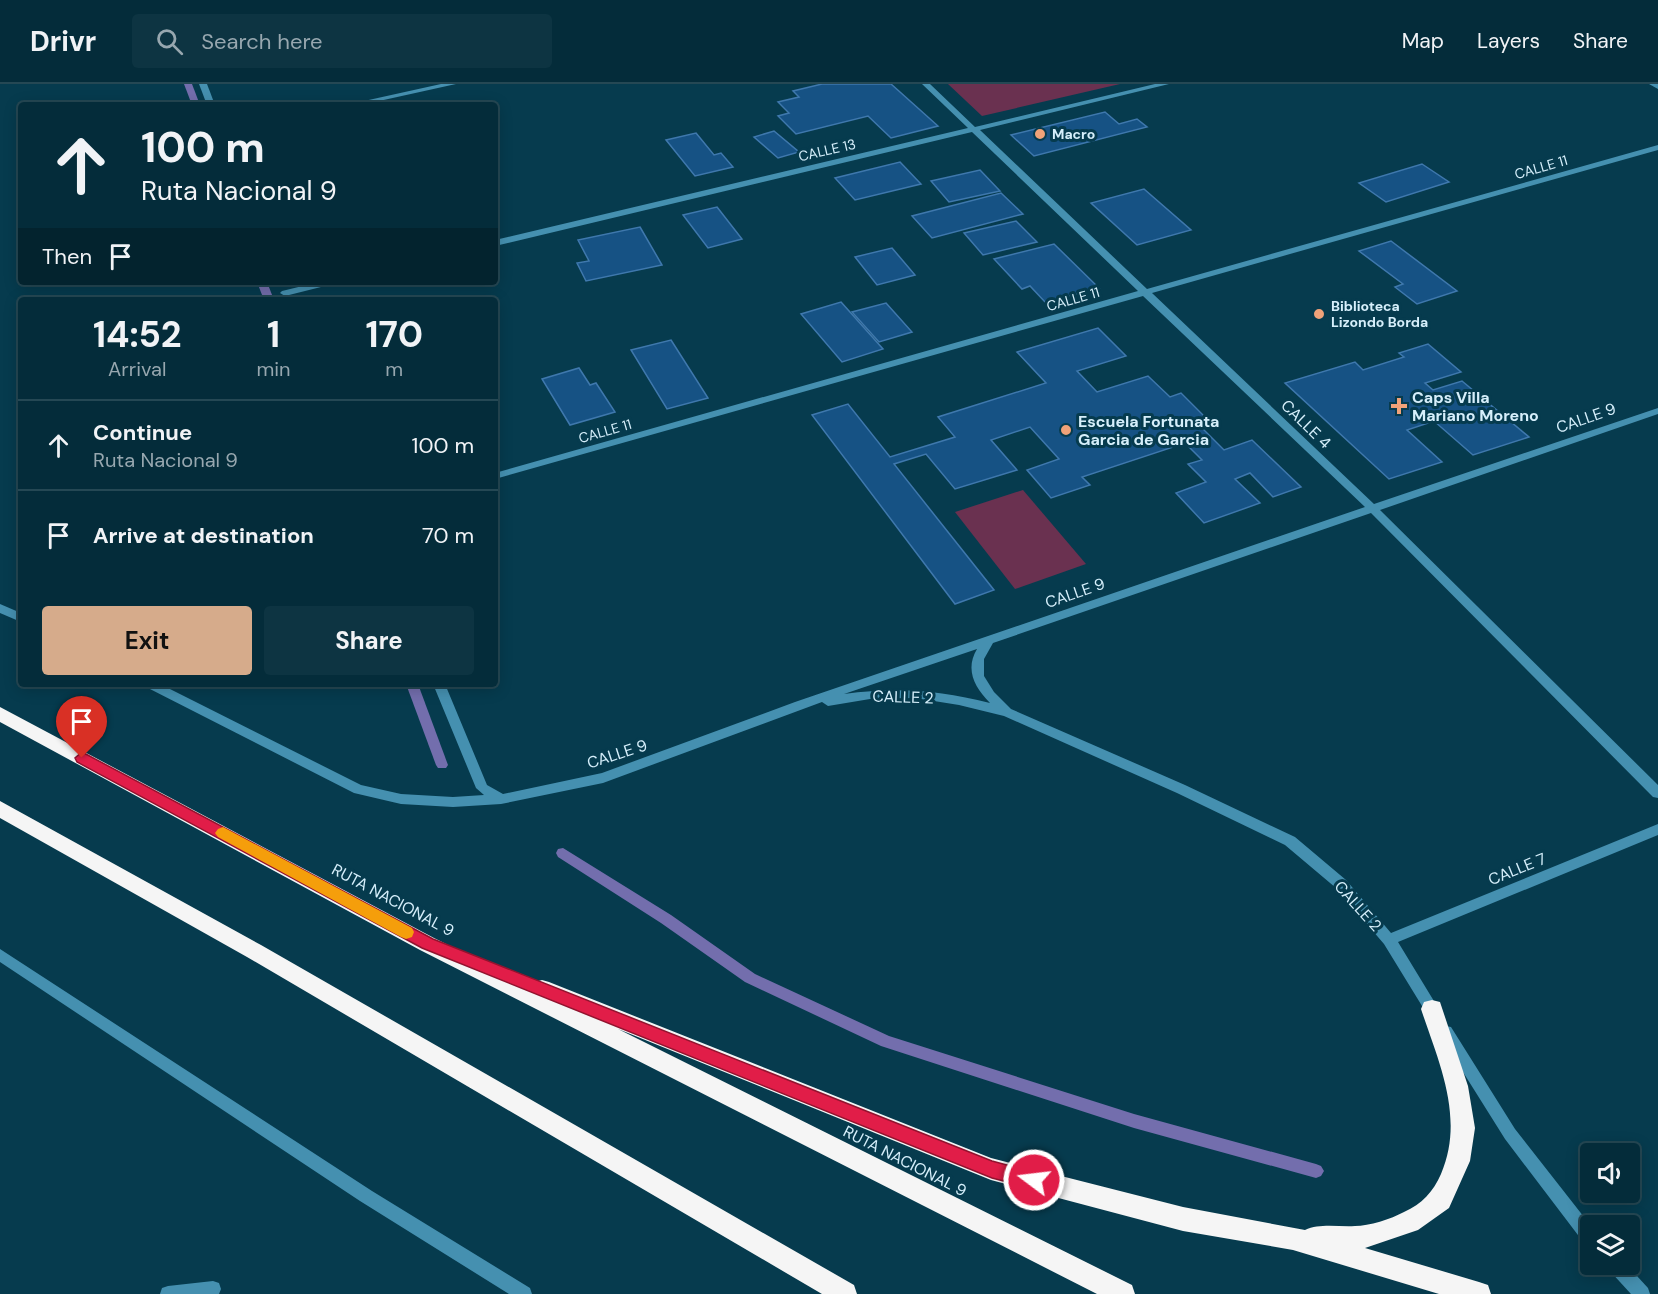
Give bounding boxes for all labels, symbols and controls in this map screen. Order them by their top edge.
search box [132,14,552,68]
text: Drivr [30,23,96,60]
icon: search [153,25,186,58]
text: Search here [201,27,323,56]
text: Map [1402,27,1444,55]
text: Layers [1477,27,1540,55]
text: Share [1573,27,1628,55]
text: 100 m [141,120,265,175]
place label: Macro [1052,125,1095,143]
icon: ahead [42,126,120,204]
marker: Macro [1033,127,1047,141]
street label: CALLE 13 [797,135,857,165]
street label: CALLE 11 [1512,151,1570,183]
text: Ruta Nacional 9 [141,173,337,208]
icon: arrive [104,240,137,273]
text: Then [42,242,92,271]
street label: CALLE 11 [1044,283,1102,315]
place label: Biblioteca Lizondo Borda [1331,297,1428,331]
marker: Biblioteca Lizondo Borda [1312,307,1326,321]
text: 14:52 [93,311,182,358]
text: 1 [267,311,280,358]
text: 170 [365,311,423,358]
text: Arrival [108,356,166,382]
text: min [256,356,291,382]
text: m [385,356,403,382]
place label: Caps Villa Mariano Moreno [1412,387,1539,426]
street label: CALLE 4 [1277,395,1336,453]
marker: Caps Villa Mariano Moreno [1390,397,1408,415]
street label: CALLE 9 [1553,398,1619,438]
place label: Escuela Fortunata Garcia de Garcia [1078,411,1219,450]
street label: CALLE 11 [576,415,634,447]
text: Continue [93,418,192,447]
marker: Escuela Fortunata Garcia de Garcia [1059,423,1073,437]
icon: ahead [42,429,75,462]
text: 100 m [412,431,474,460]
text: Ruta Nacional 9 [93,447,238,473]
icon: arrive [42,519,75,552]
text: Arrive at destination [93,521,314,550]
text: 70 m [422,521,474,550]
street label: CALLE 9 [1042,573,1108,613]
button: Exit [42,606,252,675]
button: Share [264,606,474,675]
street label: CALLE 2 [872,685,934,709]
pin [56,696,107,758]
icon: arrive [65,705,98,738]
street label: CALLE 9 [584,734,650,774]
street label: CALLE 7 [1485,848,1549,890]
street label: RUTA NACIONAL 9 [328,859,458,941]
street label: CALLE 2 [1330,876,1386,936]
street label: RUTA NACIONAL 9 [840,1121,970,1201]
map controls [1580,1143,1640,1275]
button: sound [1580,1143,1640,1203]
position arrow [1002,1148,1066,1212]
button: layers [1580,1215,1640,1275]

